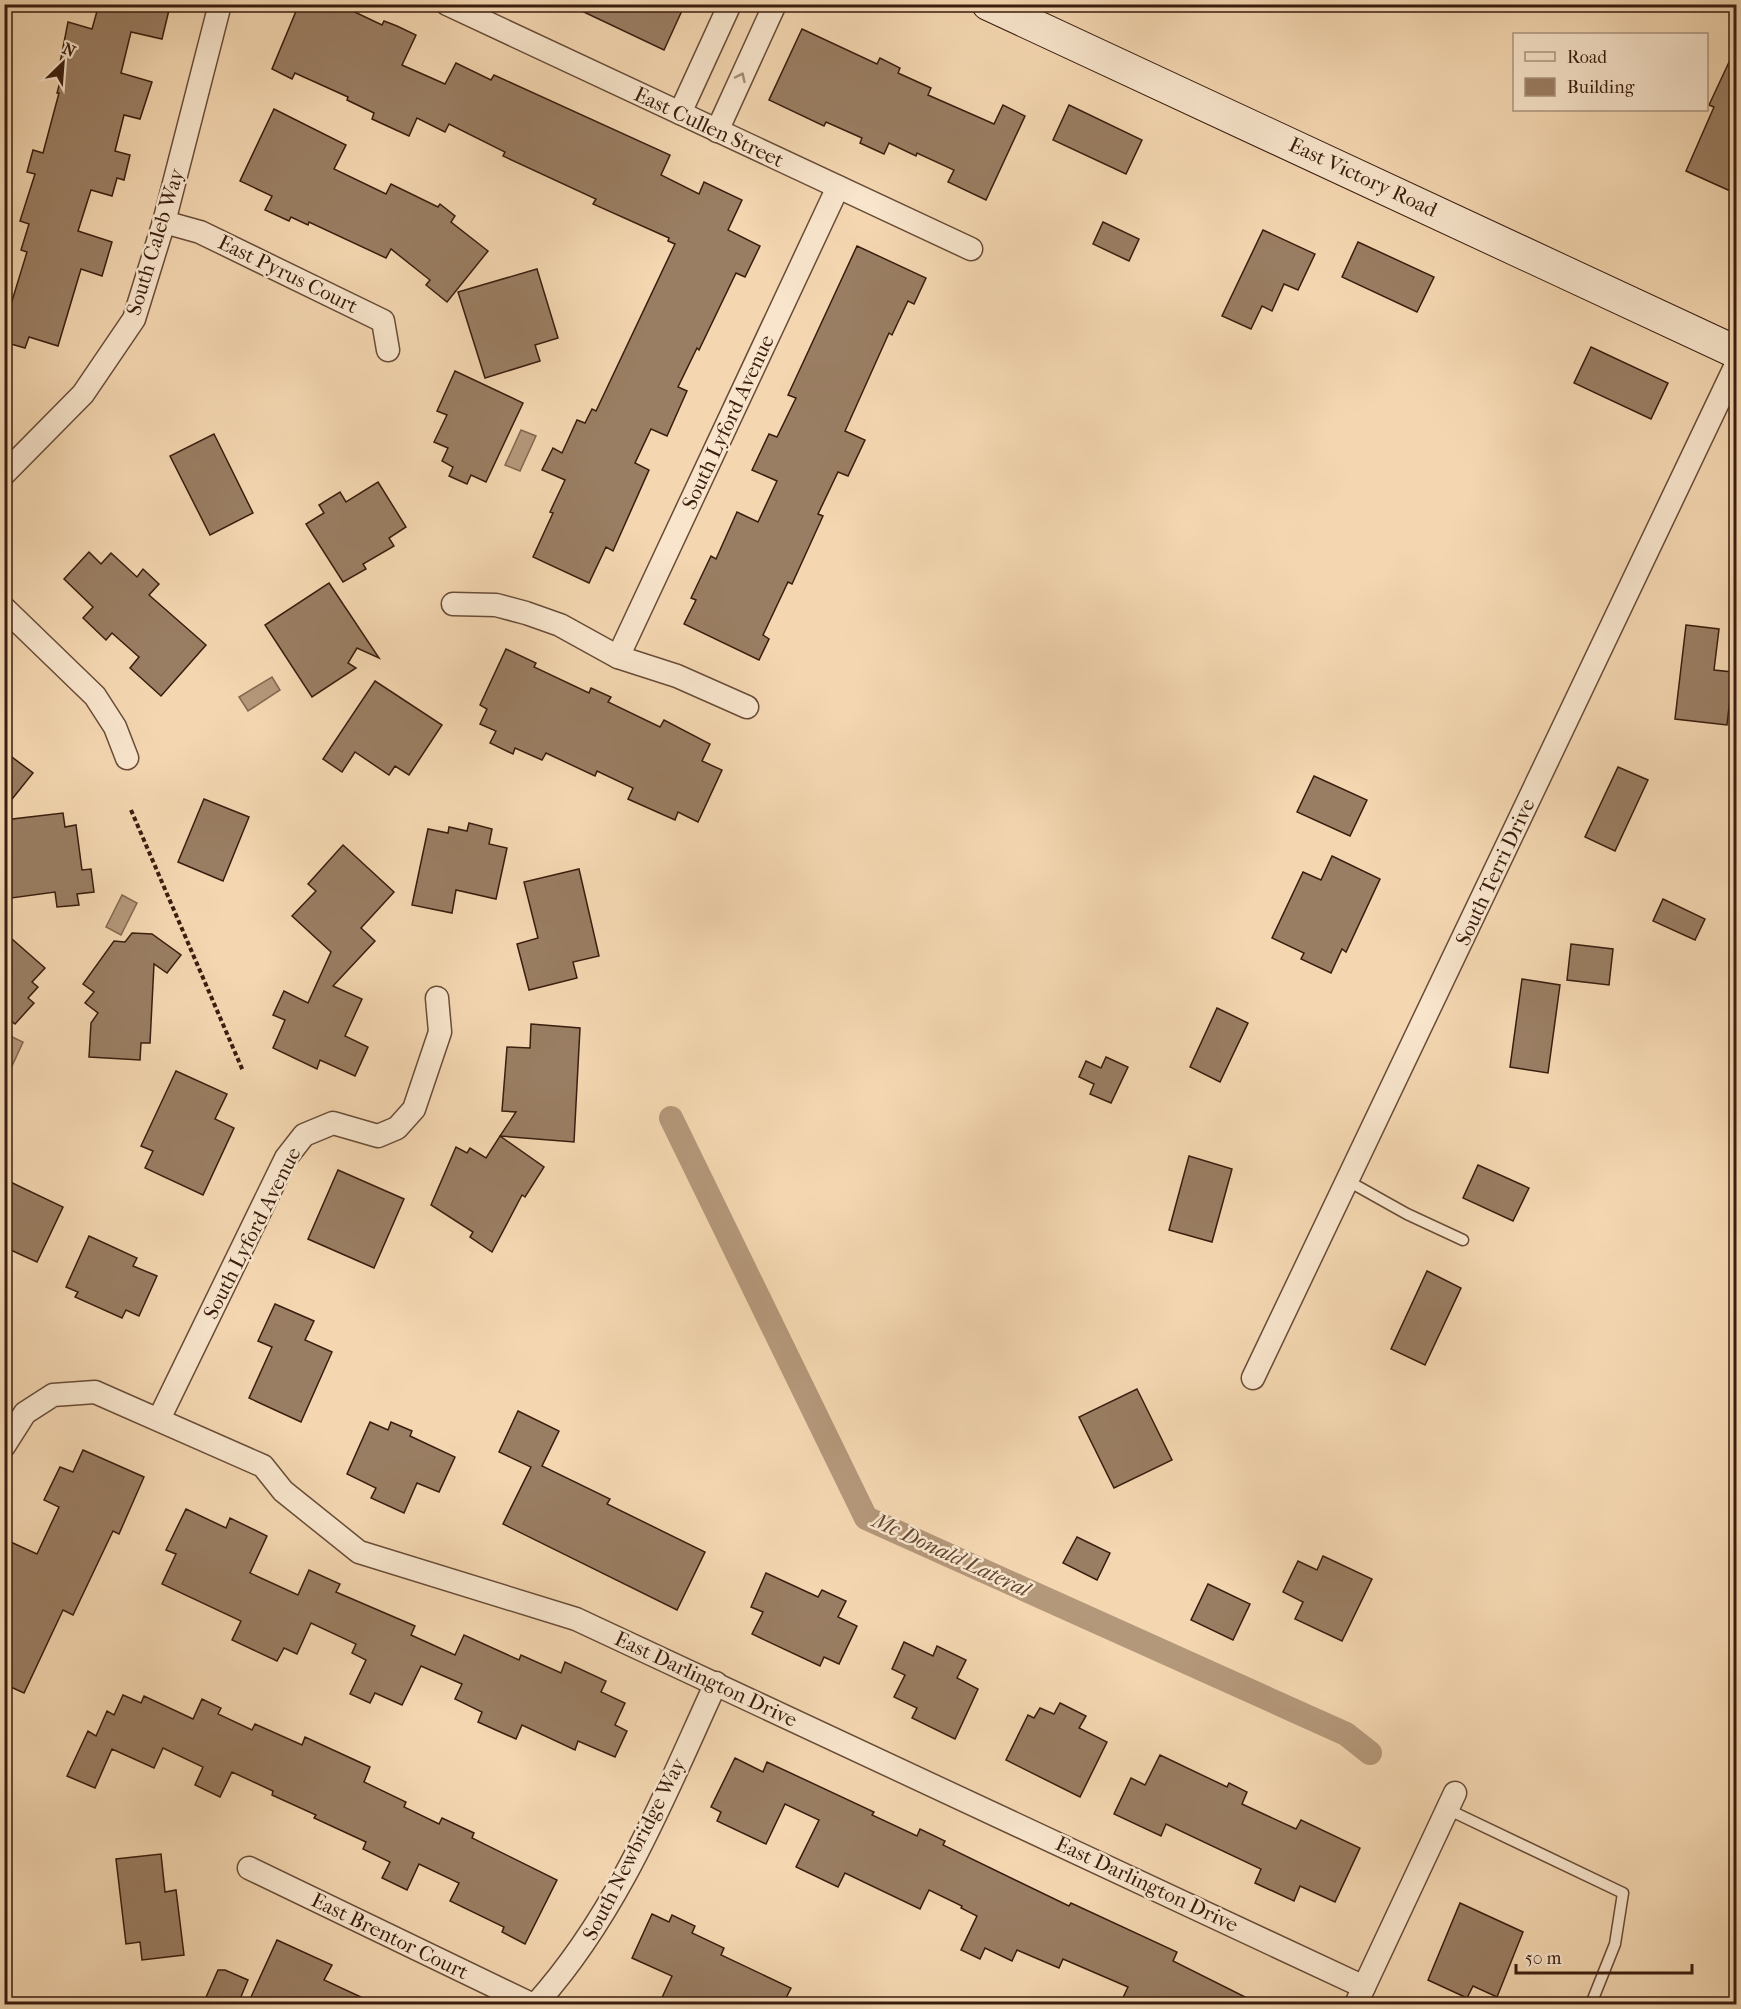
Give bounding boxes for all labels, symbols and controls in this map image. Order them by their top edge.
north arrow [33,33,93,93]
legend [1513,33,1708,111]
text: N [60,39,79,61]
text: Road [1567,47,1607,68]
one-way arrow [734,73,746,84]
text: Building [1567,77,1635,98]
street label: East Cullen Street [630,82,788,172]
street label: East Victory Road [1285,132,1441,222]
street label: South Caleb Way [121,165,189,318]
street label: East Pyrus Court [214,230,362,318]
street label: South Lyford Avenue [677,331,779,513]
street label: South Terri Drive [1450,795,1540,949]
street label: South Lyford Avenue [198,1143,306,1323]
water label: Mc Donald Lateral [867,1506,1036,1604]
street label: East Darlington Drive [611,1626,801,1732]
street label: South Newbridge Way [578,1753,691,1944]
street label: East Darlington Drive [1052,1831,1242,1937]
street label: East Brentor Court [308,1888,473,1985]
scale bar [1516,1937,1692,1975]
text: 50 m [1525,1948,1562,1969]

